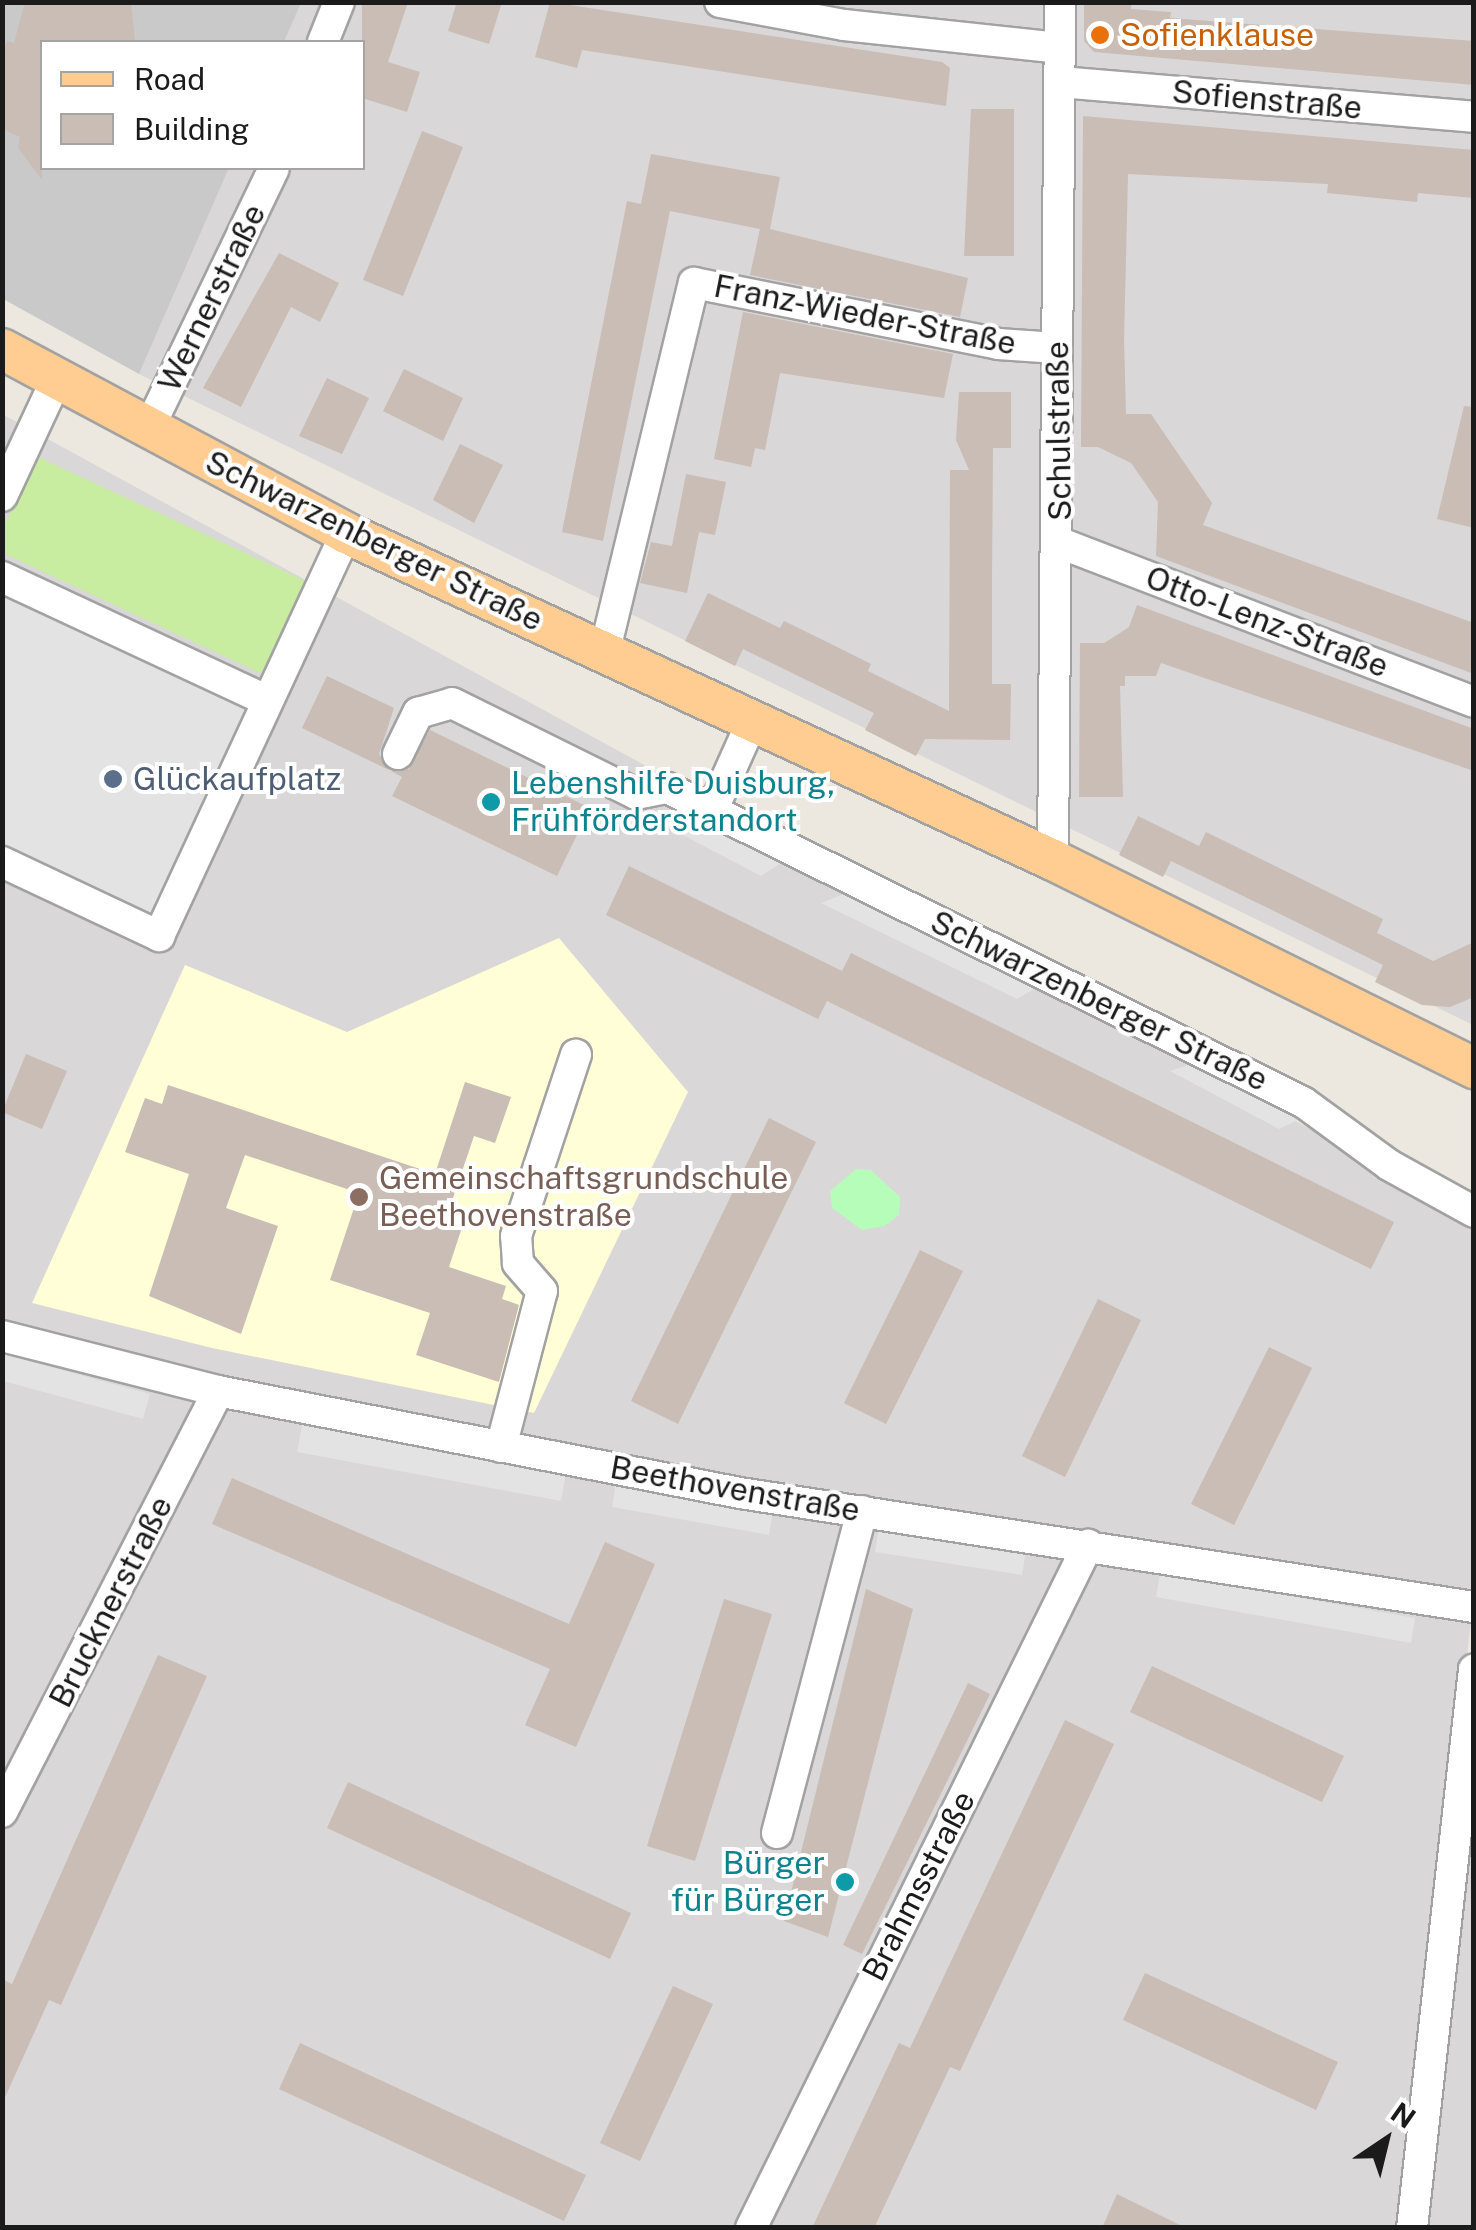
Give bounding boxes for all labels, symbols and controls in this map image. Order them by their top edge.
place label: Sofienklause [1120,16,1314,54]
marker: Sofienklause [1089,24,1111,46]
legend [40,40,365,170]
text: Road [134,61,205,97]
street label: Sofienstraße [1170,73,1364,127]
text: Building [134,111,249,147]
street label: Wernerstraße [150,198,274,398]
street label: Franz-Wieder-Straße [711,267,1019,363]
street label: Schulstraße [1038,341,1080,521]
street label: Schwarzenberger Straße [199,443,549,639]
street label: Otto-Lenz-Straße [1140,558,1394,686]
place label: Glückaufplatz [133,760,341,798]
place label: Lebenshilfe Duisburg, Frühförderstandort [511,765,835,840]
marker: Glückaufplatz [102,768,124,790]
marker: Lebenshilfe Duisburg, Frühförderstandort [480,791,502,813]
street label: Schwarzenberger Straße [924,903,1274,1099]
place label: Gemeinschaftsgrundschule Beethovenstraße [379,1160,788,1235]
marker: Gemeinschaftsgrundschule Beethovenstraße [348,1186,370,1208]
street label: Beethovenstraße [607,1448,863,1530]
street label: Brucknerstraße [41,1490,181,1714]
street label: Brahmsstraße [855,1785,983,1987]
place label: Bürger für Bürger [671,1845,825,1920]
marker: Bürger für Bürger [834,1871,856,1893]
north arrow [1336,2090,1436,2190]
text: N [1385,2095,1422,2135]

